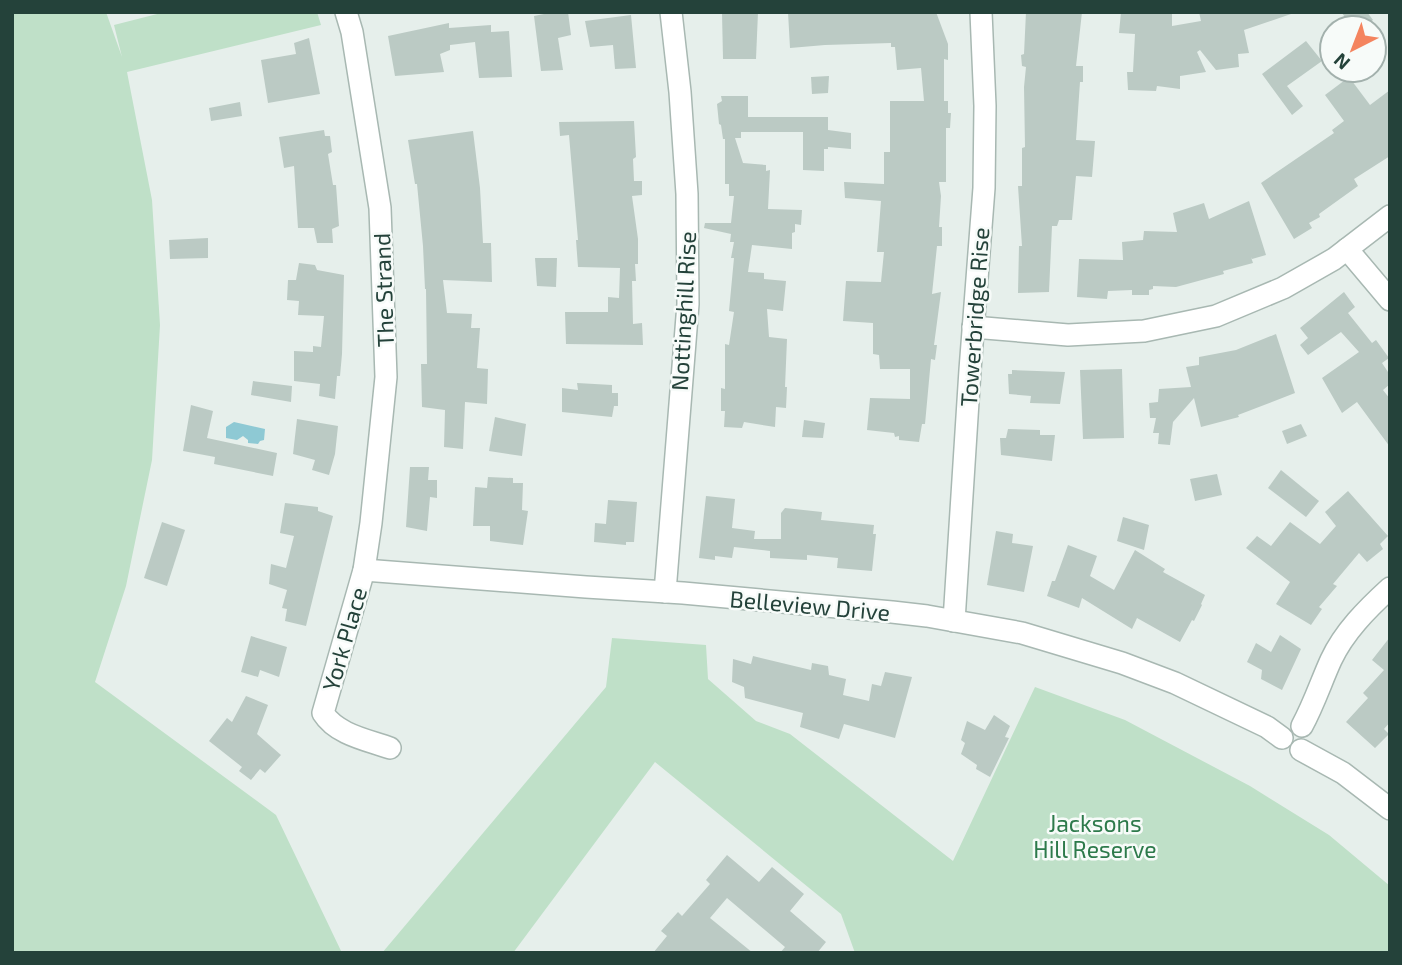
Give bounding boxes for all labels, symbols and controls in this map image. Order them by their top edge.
north arrow [1318,14,1388,84]
text: N [1328,49,1354,75]
street label: Towerbridge Rise [954,226,994,408]
street label: Nottinghill Rise [665,230,701,392]
street label: The Strand [367,232,399,348]
street label: York Place [316,584,372,694]
street label: Belleview Drive [729,584,891,626]
park label: Jacksons Hill Reserve [1033,809,1157,863]

